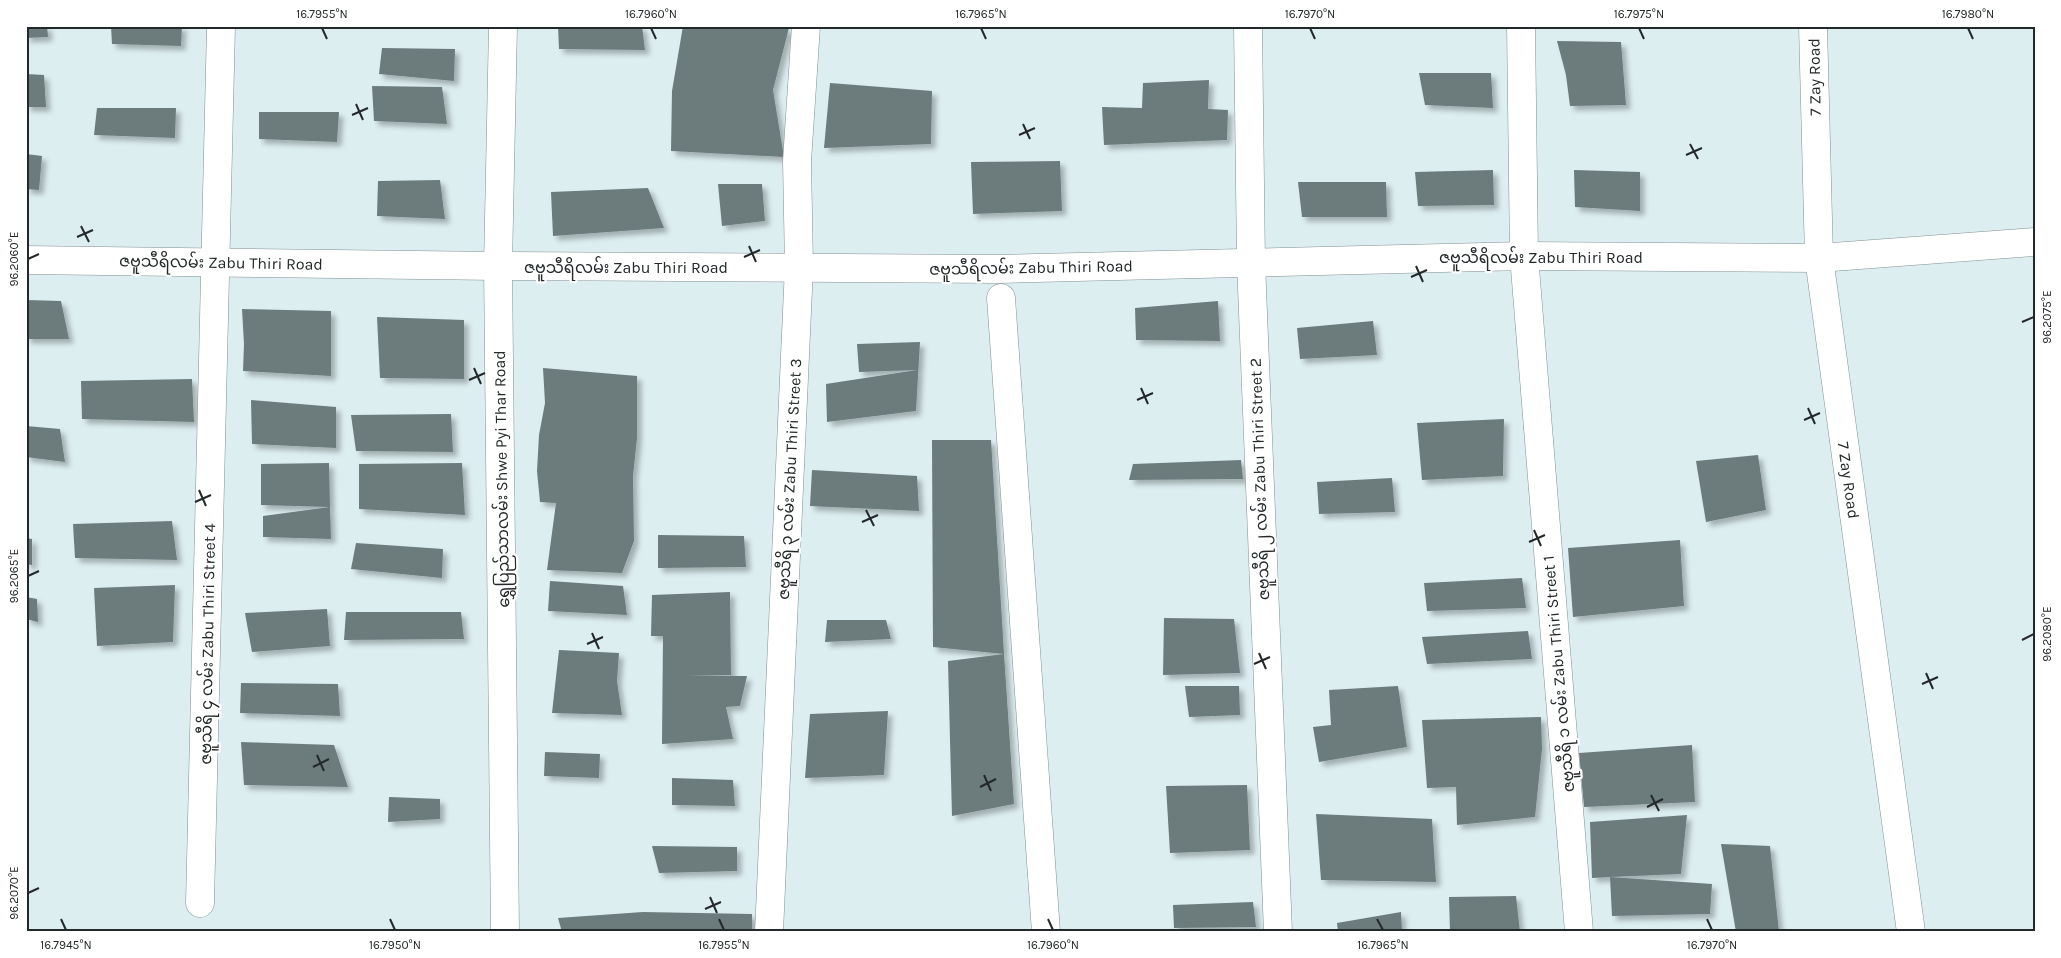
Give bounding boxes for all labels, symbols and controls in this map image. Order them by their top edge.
text: 16.7955°N [296,7,348,21]
text: 16.7960°N [625,7,677,21]
text: 16.7965°N [955,7,1007,21]
text: 16.7970°N [1285,7,1335,21]
text: 16.7975°N [1614,7,1664,21]
text: 16.7980°N [1942,7,1994,21]
street label: 7 Zay Road [1804,38,1825,116]
text: 96.2060°E [7,232,21,286]
street label: ဇဗူသီရိလမ်း Zabu Thiri Road [1439,246,1643,272]
street label: ဇဗူသီရိလမ်း Zabu Thiri Road [119,249,323,279]
street label: ဇဗူသီရိလမ်း Zabu Thiri Road [929,254,1133,284]
street label: ဇဗူသီရိလမ်း Zabu Thiri Road [524,256,728,282]
text: 96.2075°E [2040,290,2054,344]
street label: ရွှေပြည်သာလမ်း Shwe Pyi Thar Road [488,350,517,608]
street label: ဇဗူသီရိ ၂ လမ်း Zabu Thiri Street 2 [1244,357,1278,601]
street label: ဇဗူသီရိ ၃ လမ်း Zabu Thiri Street 3 [772,358,810,600]
street label: 7 Zay Road [1834,440,1863,520]
street label: ဇဗူသီရိ ၄ လမ်း Zabu Thiri Street 4 [194,523,224,765]
text: 96.2065°E [7,549,21,603]
street label: ဇဗူသီရိ ၁ လမ်း Zabu Thiri Street 1 [1537,554,1583,793]
text: 96.2080°E [2040,606,2054,662]
text: 96.2070°E [7,866,21,920]
text: 16.7945°N [40,938,92,952]
text: 16.7950°N [369,938,421,952]
text: 16.7955°N [698,938,750,952]
text: 16.7960°N [1027,938,1079,952]
text: 16.7965°N [1357,938,1409,952]
text: 16.7970°N [1687,938,1737,952]

